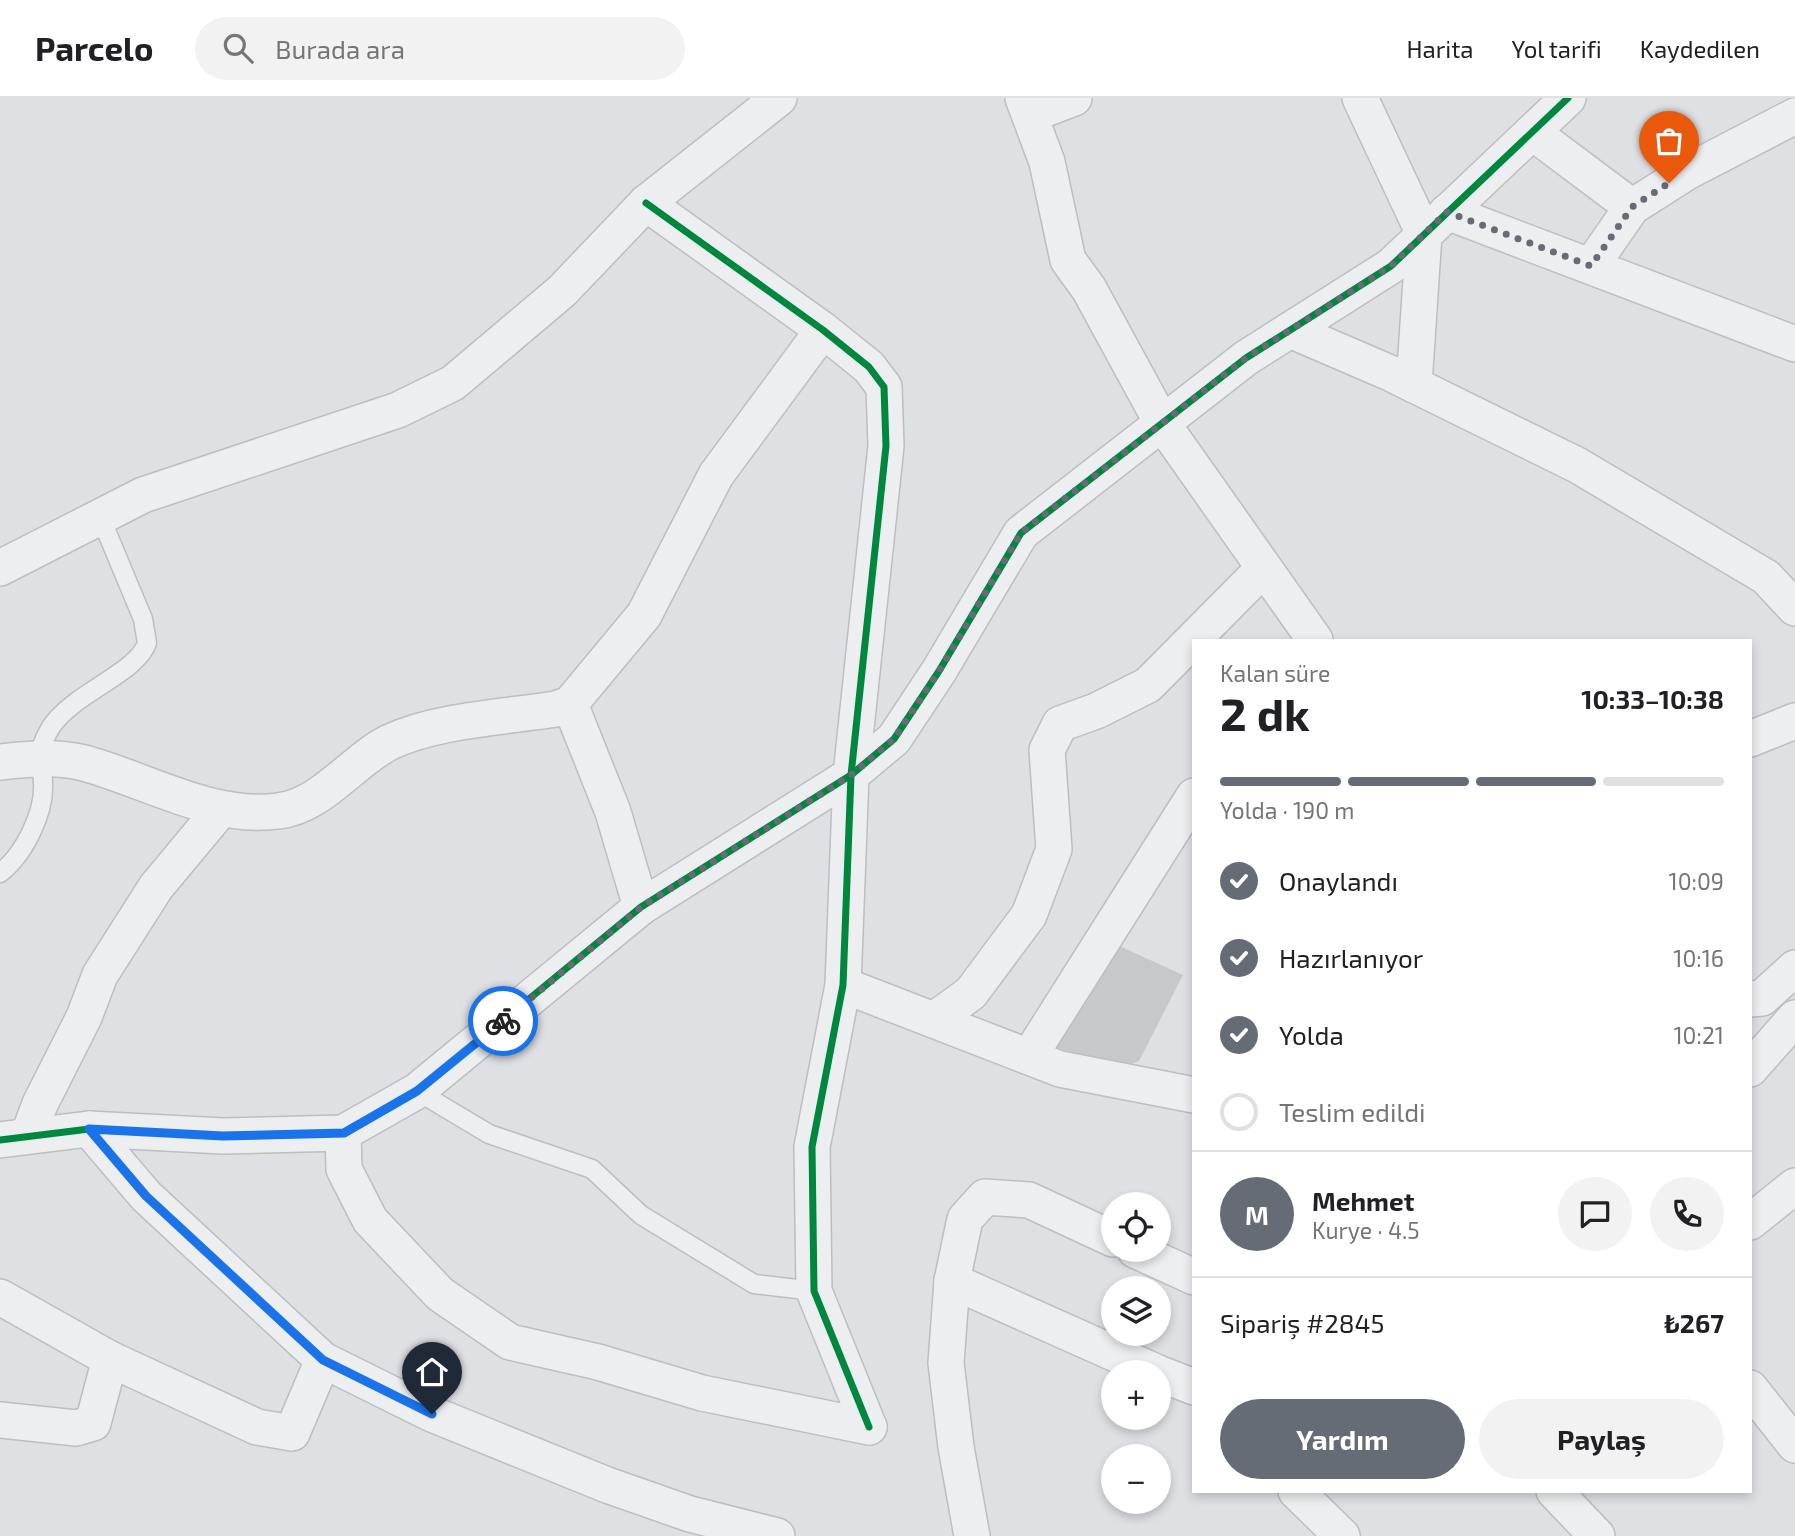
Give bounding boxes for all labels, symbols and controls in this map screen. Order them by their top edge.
search box [195,17,685,80]
text: Parcelo [35,28,153,68]
icon: search [219,29,257,67]
text: Burada ara [275,33,405,64]
text: Harita [1406,34,1474,63]
text: Yol tarifi [1512,34,1602,63]
text: Kaydedilen [1640,34,1760,63]
pin [1639,111,1699,183]
icon: bag [1650,122,1688,160]
text: Kalan süre [1220,659,1330,687]
text: 10:33–10:38 [1581,683,1724,714]
text: 2 dk [1220,685,1310,740]
text: Yolda · 190 m [1220,796,1354,824]
icon: check [1220,862,1258,900]
text: Onaylandı [1279,865,1398,896]
text: 10:09 [1669,867,1724,895]
icon: check [1220,939,1258,977]
text: Hazırlanıyor [1279,942,1423,973]
text: 10:16 [1673,944,1724,972]
courier [468,986,538,1056]
icon: bike [484,1002,522,1040]
icon: check [1220,1016,1258,1054]
text: Yolda [1279,1019,1344,1050]
text: 10:21 [1673,1021,1724,1049]
text: Teslim edildi [1279,1096,1426,1127]
button: chat [1558,1177,1632,1251]
button: phone [1650,1177,1724,1251]
text: Mehmet [1312,1185,1414,1216]
map controls [1101,1192,1171,1514]
button: locate [1101,1192,1171,1262]
text: M [1245,1199,1269,1230]
text: Kurye · 4.5 [1312,1216,1420,1244]
button: layers [1101,1276,1171,1346]
text: Sipariş #2845 [1220,1307,1384,1338]
text: ₺267 [1664,1307,1724,1338]
pin [402,1342,462,1414]
icon: home [413,1353,451,1391]
button: + [1101,1360,1171,1430]
button: Yardım [1220,1399,1465,1479]
button: Paylaş [1479,1399,1724,1479]
button: − [1101,1444,1171,1514]

